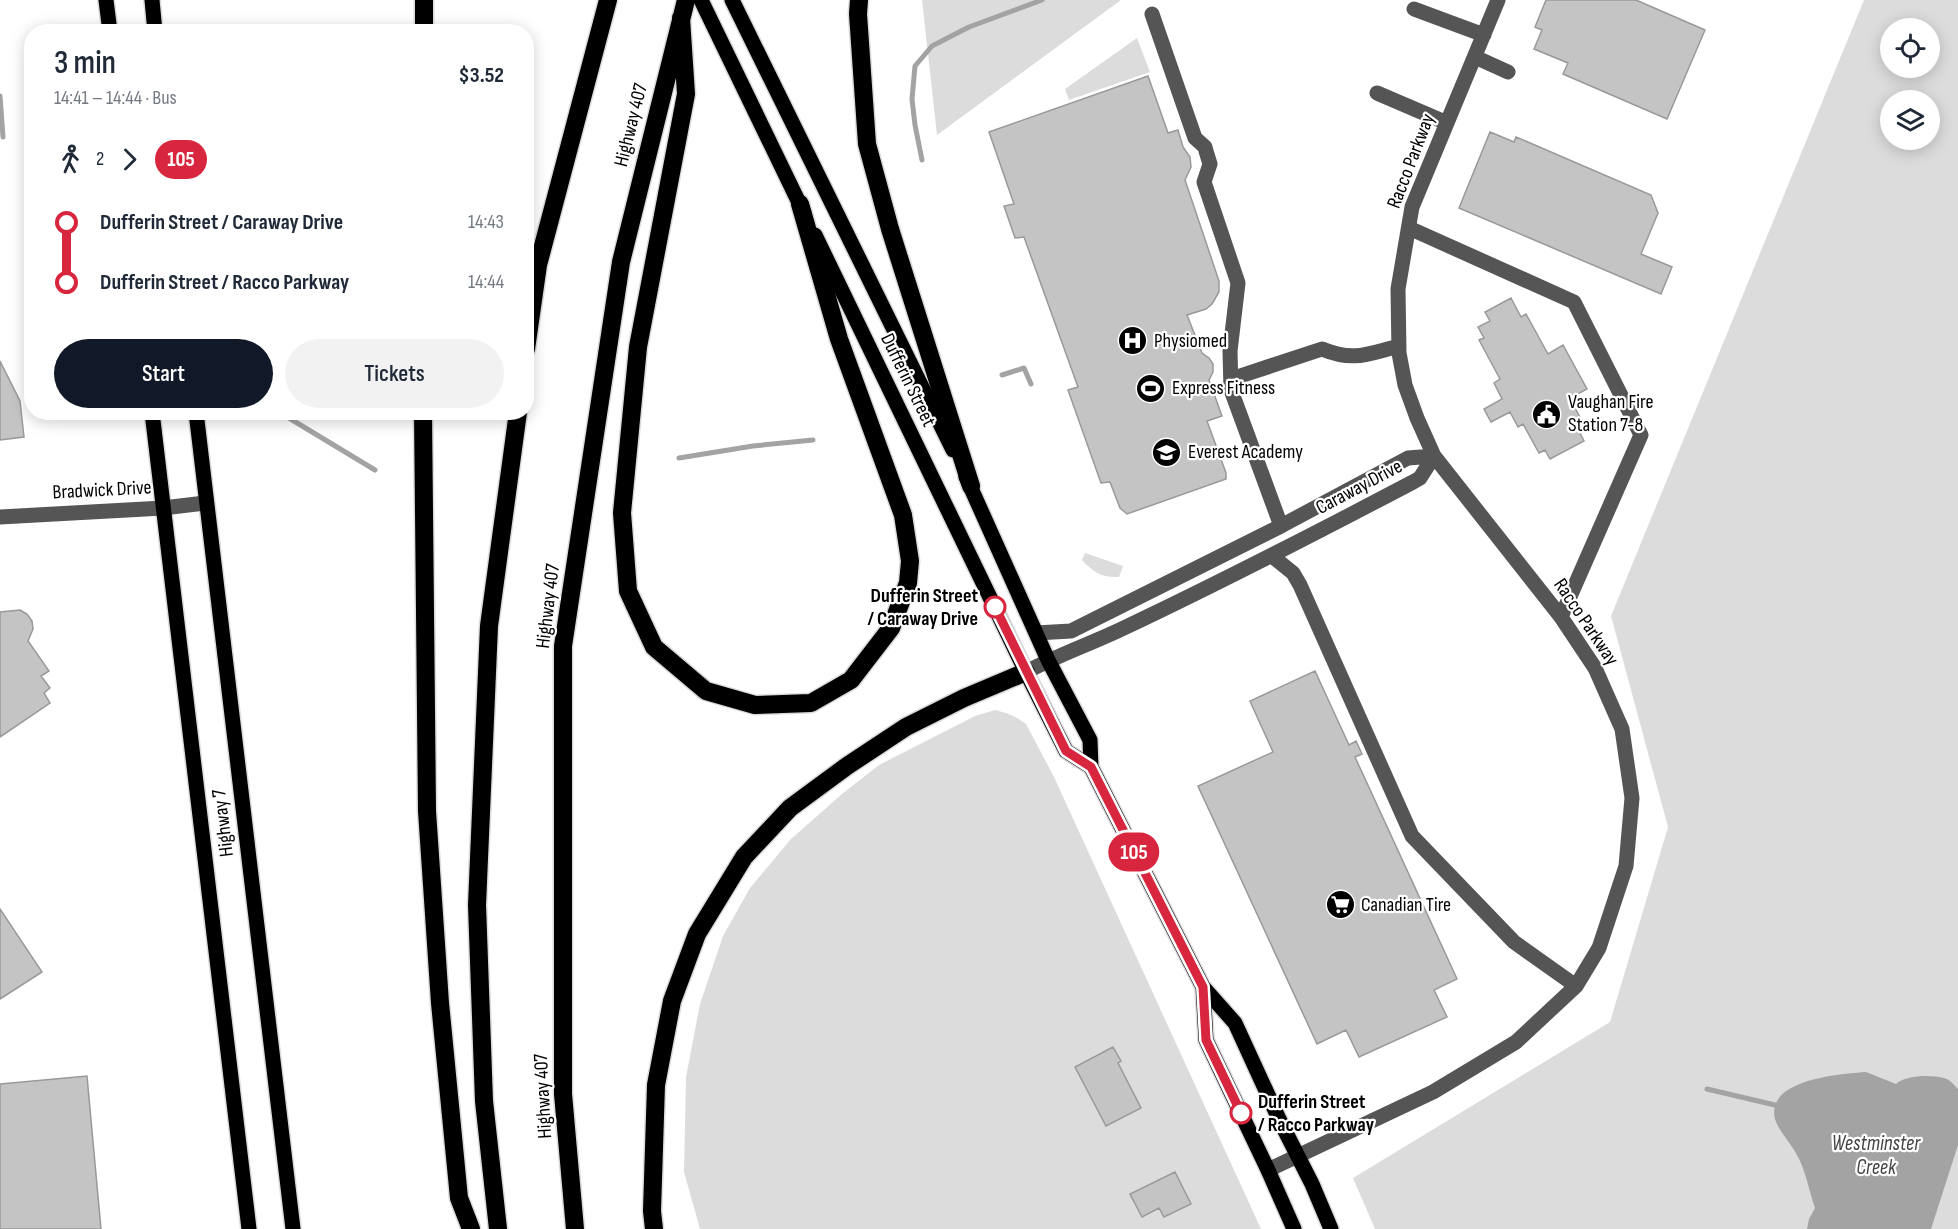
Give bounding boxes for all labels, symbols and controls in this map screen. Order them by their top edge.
map controls [1880,18,1940,150]
button: locate [1880,18,1940,78]
text: 3 min [54,43,116,83]
text: $3.52 [459,62,504,89]
street label: Highway 407 [609,81,653,169]
text: 14:41 – 14:44 · Bus [54,86,177,110]
button: layers [1880,90,1940,150]
street label: Racco Parkway [1382,110,1440,212]
icon: walk [54,143,87,176]
icon: forward [113,143,146,176]
text: 2 [96,147,104,171]
text: 105 [167,147,195,172]
text: Dufferin Street / Caraway Drive [100,209,343,236]
text: 14:43 [468,210,504,234]
text: Dufferin Street / Racco Parkway [100,269,349,296]
text: 14:44 [468,270,504,294]
hospital icon: Physiomed [1117,325,1149,357]
street label: Dufferin Street [875,329,941,431]
place label: Physiomed [1154,329,1227,353]
button: Start [54,339,273,408]
button: Tickets [285,339,504,408]
sports icon: Express Fitness [1135,372,1167,404]
place label: Express Fitness [1172,376,1275,400]
place label: Vaughan Fire Station 7-8 [1568,390,1653,437]
public building icon: Vaughan Fire Station 7-8 [1531,398,1563,430]
school or university icon: Everest Academy [1151,436,1183,468]
place label: Everest Academy [1188,440,1303,464]
street label: Caraway Drive [1312,454,1406,520]
street label: Bradwick Drive [52,475,152,505]
street label: Highway 407 [531,562,565,650]
street label: Racco Parkway [1548,574,1624,670]
place label: Dufferin Street / Caraway Drive [867,584,978,631]
marker: Dufferin Street / Caraway Drive [984,596,1006,618]
street label: Highway 7 [207,788,239,858]
line badge: 105 [1100,832,1168,872]
text: 105 [1120,840,1148,865]
supermarket icon: Canadian Tire [1324,889,1356,921]
place label: Canadian Tire [1361,893,1451,917]
street label: Highway 407 [529,1053,557,1139]
place label: Dufferin Street / Racco Parkway [1258,1090,1375,1137]
marker: Dufferin Street / Racco Parkway [1230,1102,1252,1124]
water label: Westminster Creek [1832,1131,1921,1180]

